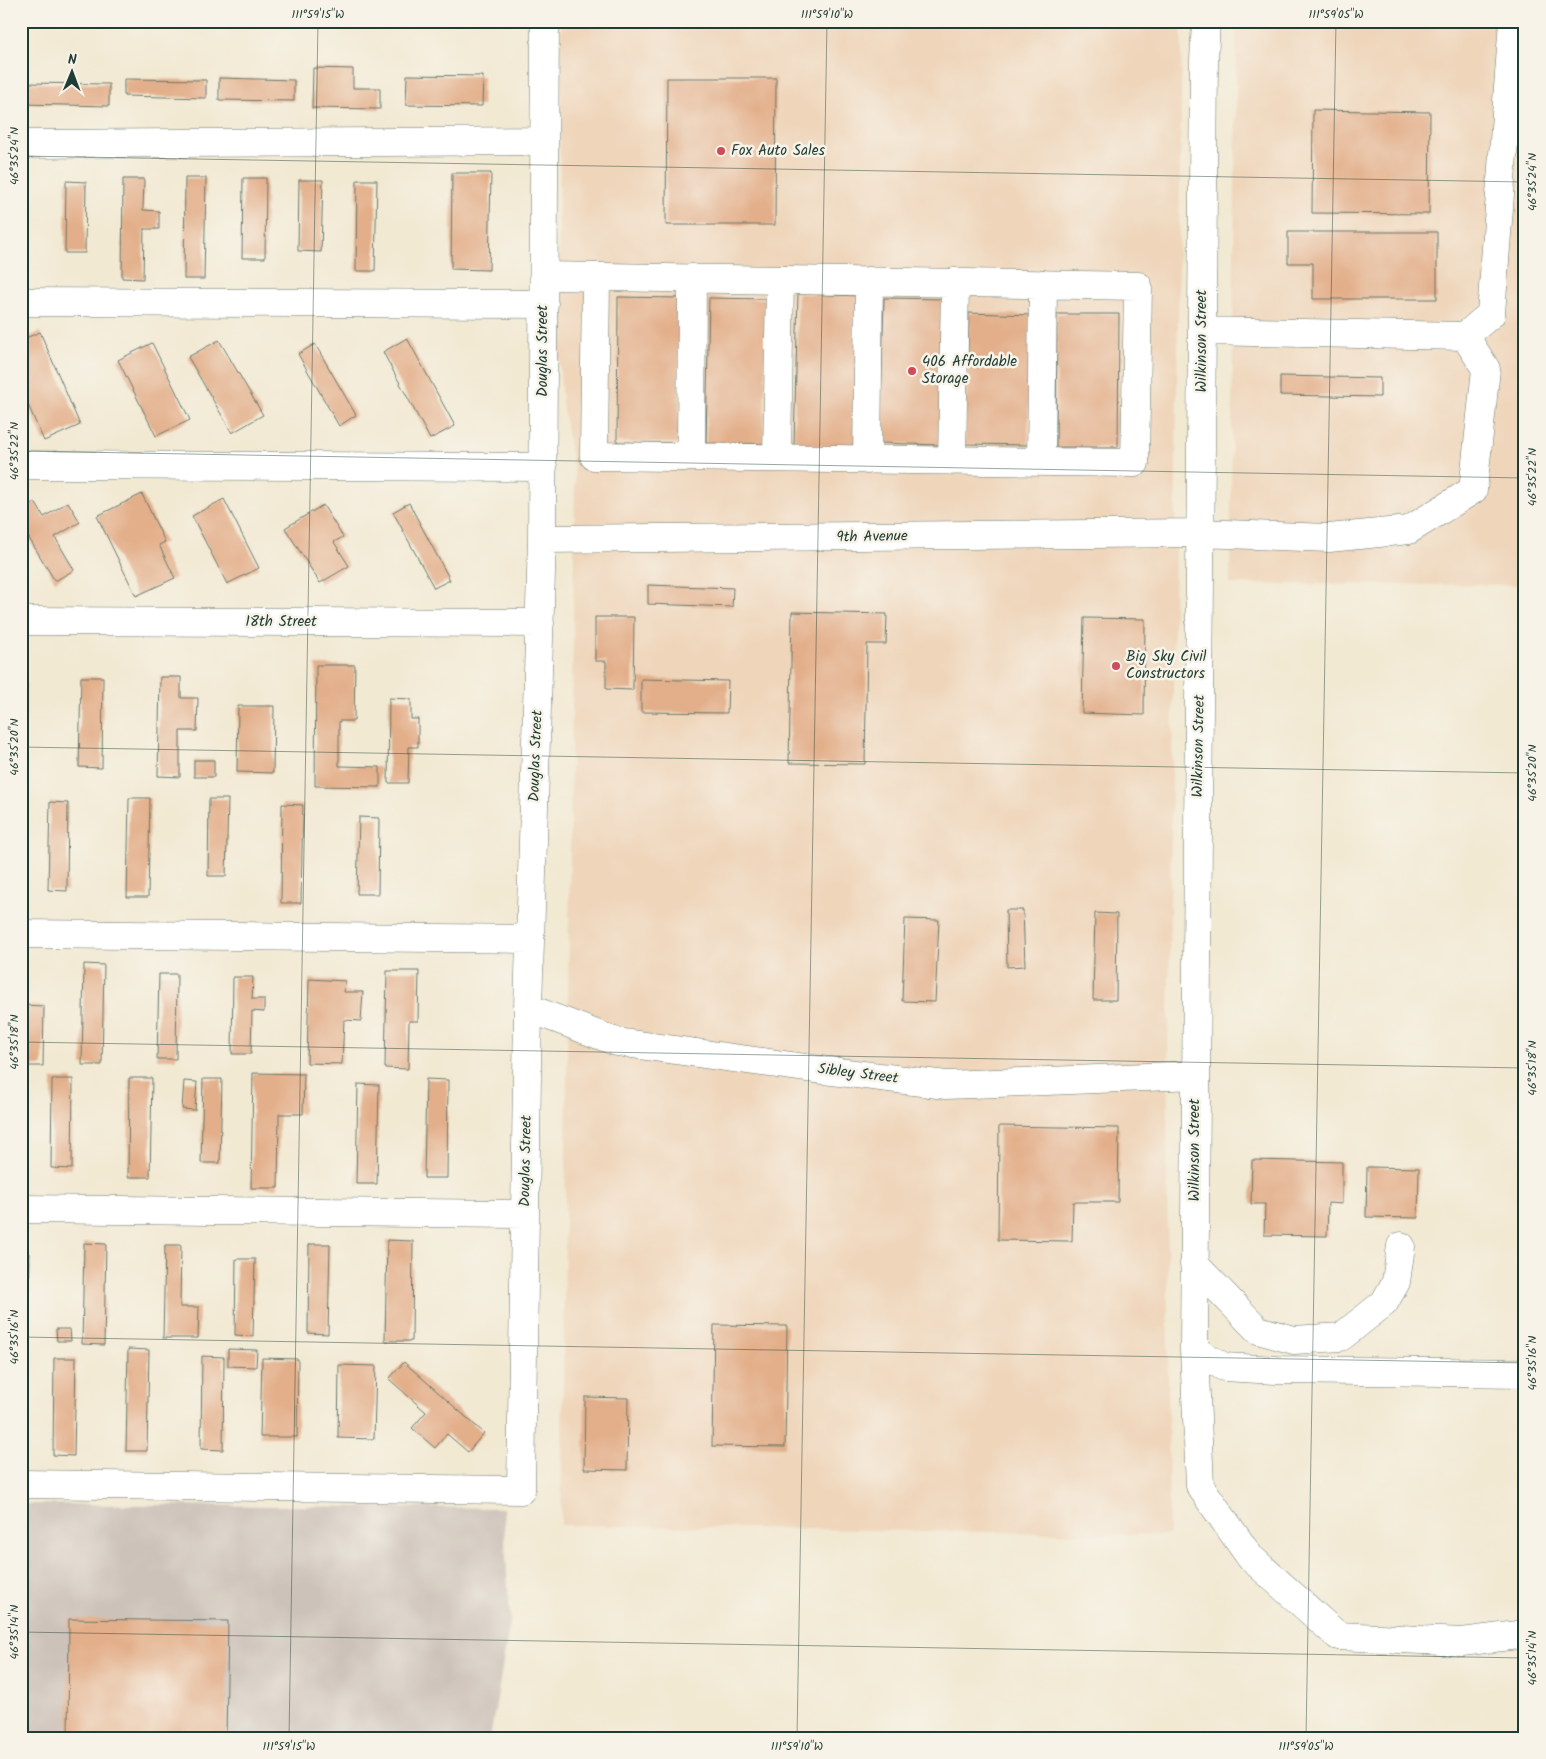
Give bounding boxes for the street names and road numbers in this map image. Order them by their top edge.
street label: Wilkinson Street [1190,289,1214,392]
street label: Douglas Street [531,305,555,397]
street label: 9th Avenue [836,524,908,550]
street label: 18th Street [245,610,317,634]
street label: Wilkinson Street [1186,694,1212,798]
street label: Douglas Street [522,709,550,802]
street label: Sibley Street [816,1057,900,1091]
street label: Wilkinson Street [1183,1098,1207,1201]
street label: Douglas Street [513,1115,539,1207]

